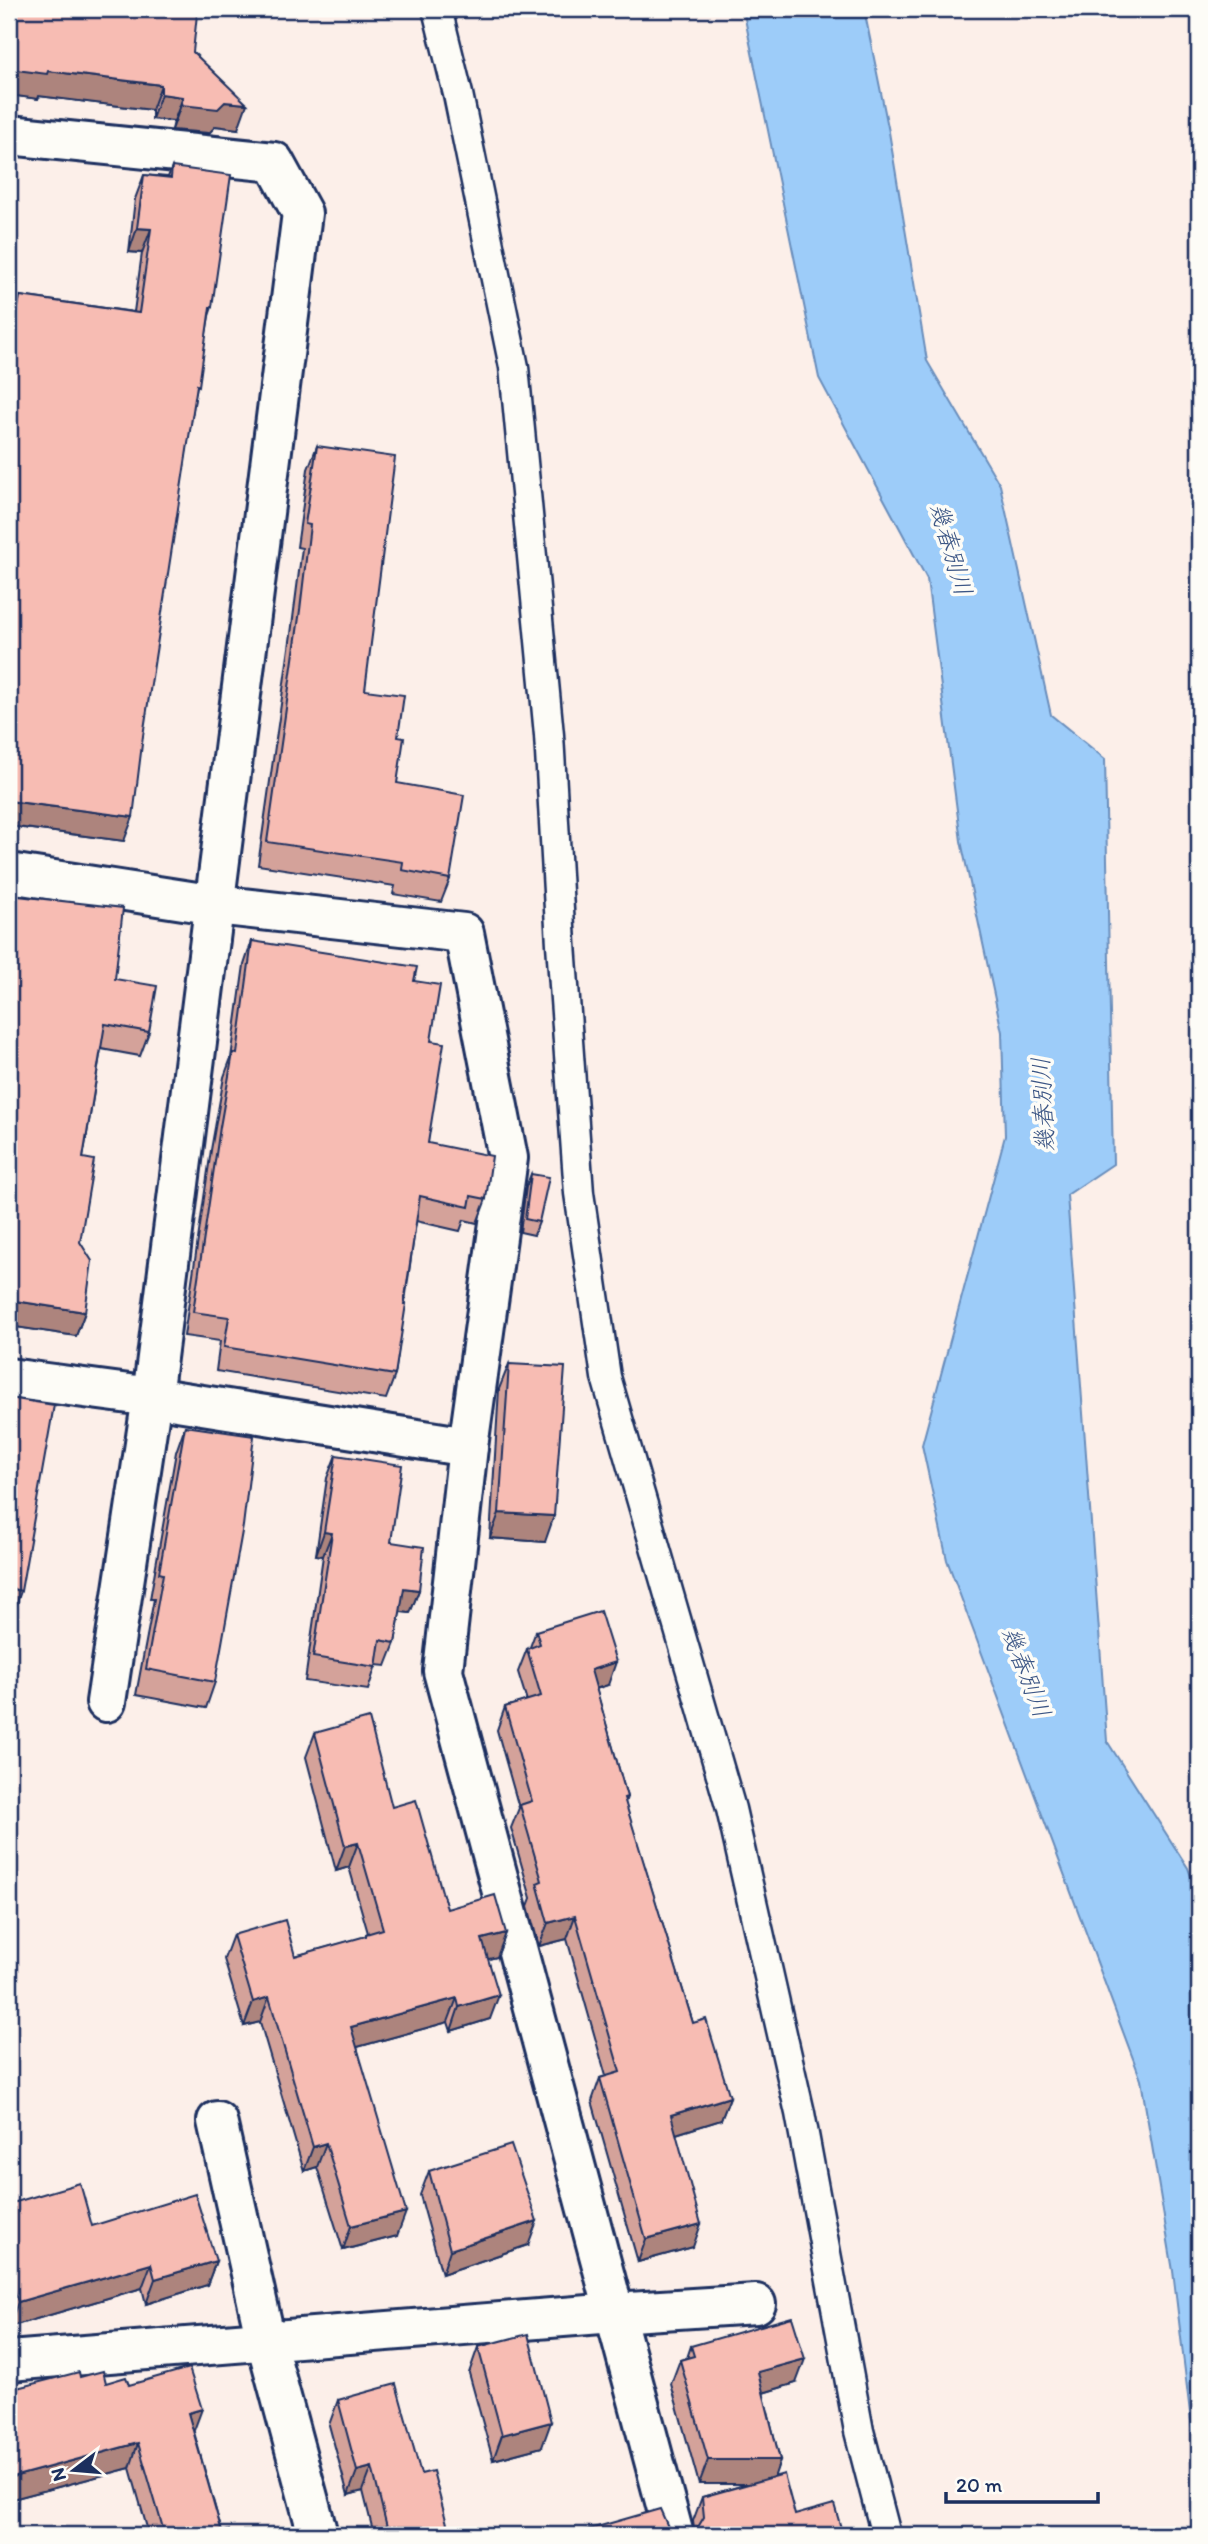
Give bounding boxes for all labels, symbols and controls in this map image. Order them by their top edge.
water label: 幾春別川 [924,499,979,599]
water label: 幾春別川 [1026,1056,1059,1154]
water label: 幾春別川 [996,1622,1057,1722]
north arrow [38,2436,108,2506]
scale bar [946,2460,1098,2504]
text: N [45,2465,71,2484]
text: 20 m [956,2472,1003,2497]

